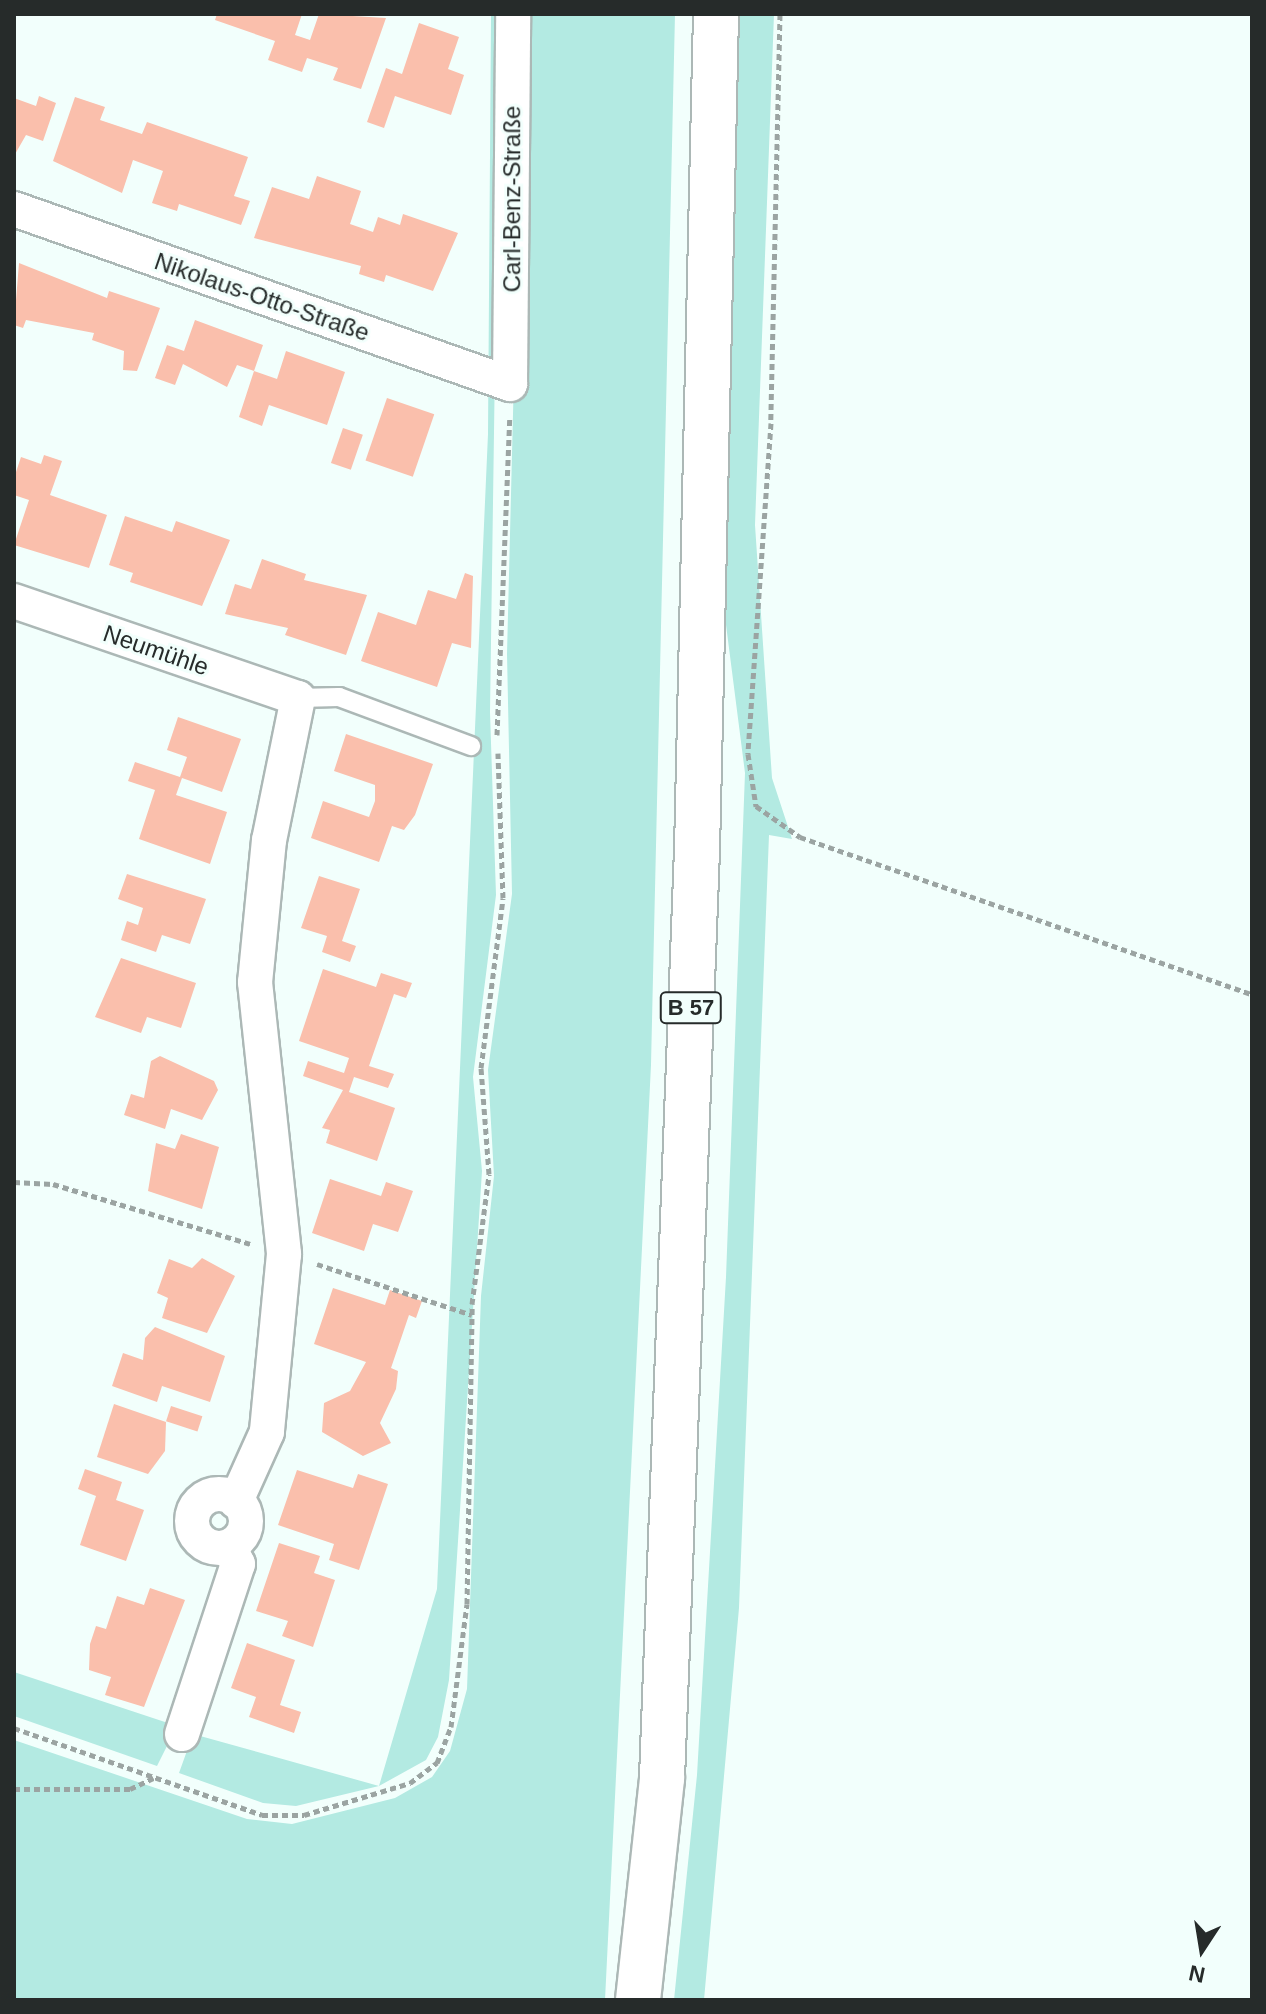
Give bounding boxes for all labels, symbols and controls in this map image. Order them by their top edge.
street label: Carl-Benz-Straße [498,106,526,292]
street label: Nikolaus-Otto-Straße [151,247,373,347]
street label: Neumühle [100,619,212,681]
road number: B 57 [659,990,723,1026]
north arrow [1162,1910,1242,1990]
text: N [1187,1960,1207,1988]

